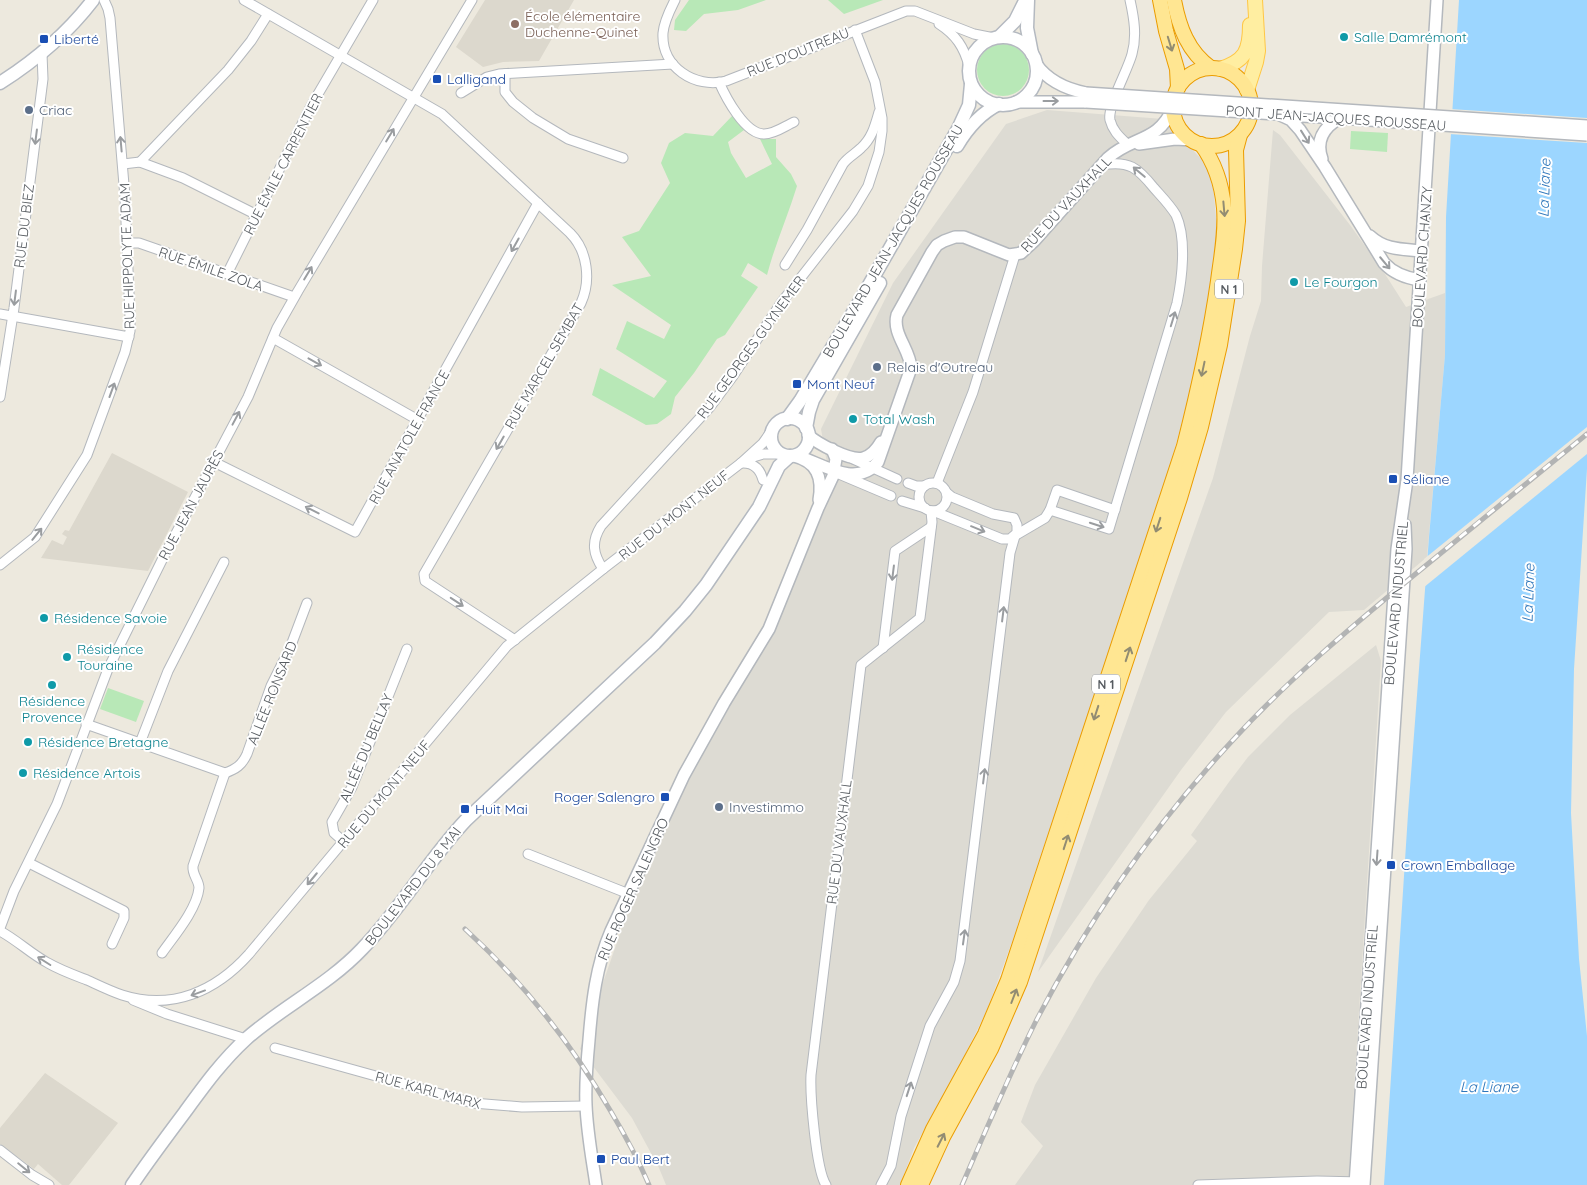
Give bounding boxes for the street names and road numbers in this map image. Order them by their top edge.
street label: RUE D'OUTREAU [744,23,852,81]
street label: RUE ÉMILE CARPENTIER [239,90,327,238]
street label: PONT JEAN-JACQUES ROUSSEAU [1225,101,1447,135]
street label: BOULEVARD JEAN-JACQUES ROUSSEAU [819,121,967,361]
street label: RUE DU VAUXHALL [1017,152,1116,256]
street label: RUE HIPPOLYTE ADAM [115,182,139,330]
street label: RUE DU BIEZ [10,183,38,269]
street label: BOULEVARD CHANZY [1408,186,1436,328]
street label: RUE ÉMILE ZOLA [156,243,266,295]
street label: RUE GEORGES GUYNEMER [693,272,809,422]
road number: N 1 [1215,280,1243,298]
street label: RUE MARCEL SEMBAT [501,300,587,432]
street label: RUE ANATOLE FRANCE [365,367,453,507]
street label: RUE JEAN JAURÈS [154,447,228,563]
street label: RUE DU MONT NEUF [615,466,733,564]
street label: BOULEVARD INDUSTRIEL [1380,520,1412,686]
street label: ALLÉE RONSARD [243,639,301,747]
road number: N 1 [1092,674,1120,694]
street label: ALLÉE DU BELLAY [335,691,397,805]
street label: RUE DU MONT NEUF [333,736,435,852]
street label: RUE DU VAUXHALL [822,778,856,905]
street label: RUE ROGER SALENGRO [593,815,673,963]
street label: BOULEVARD DU 8 MAI [361,823,465,949]
street label: BOULEVARD INDUSTRIEL [1352,924,1382,1090]
street label: RUE KARL MARX [373,1067,483,1113]

